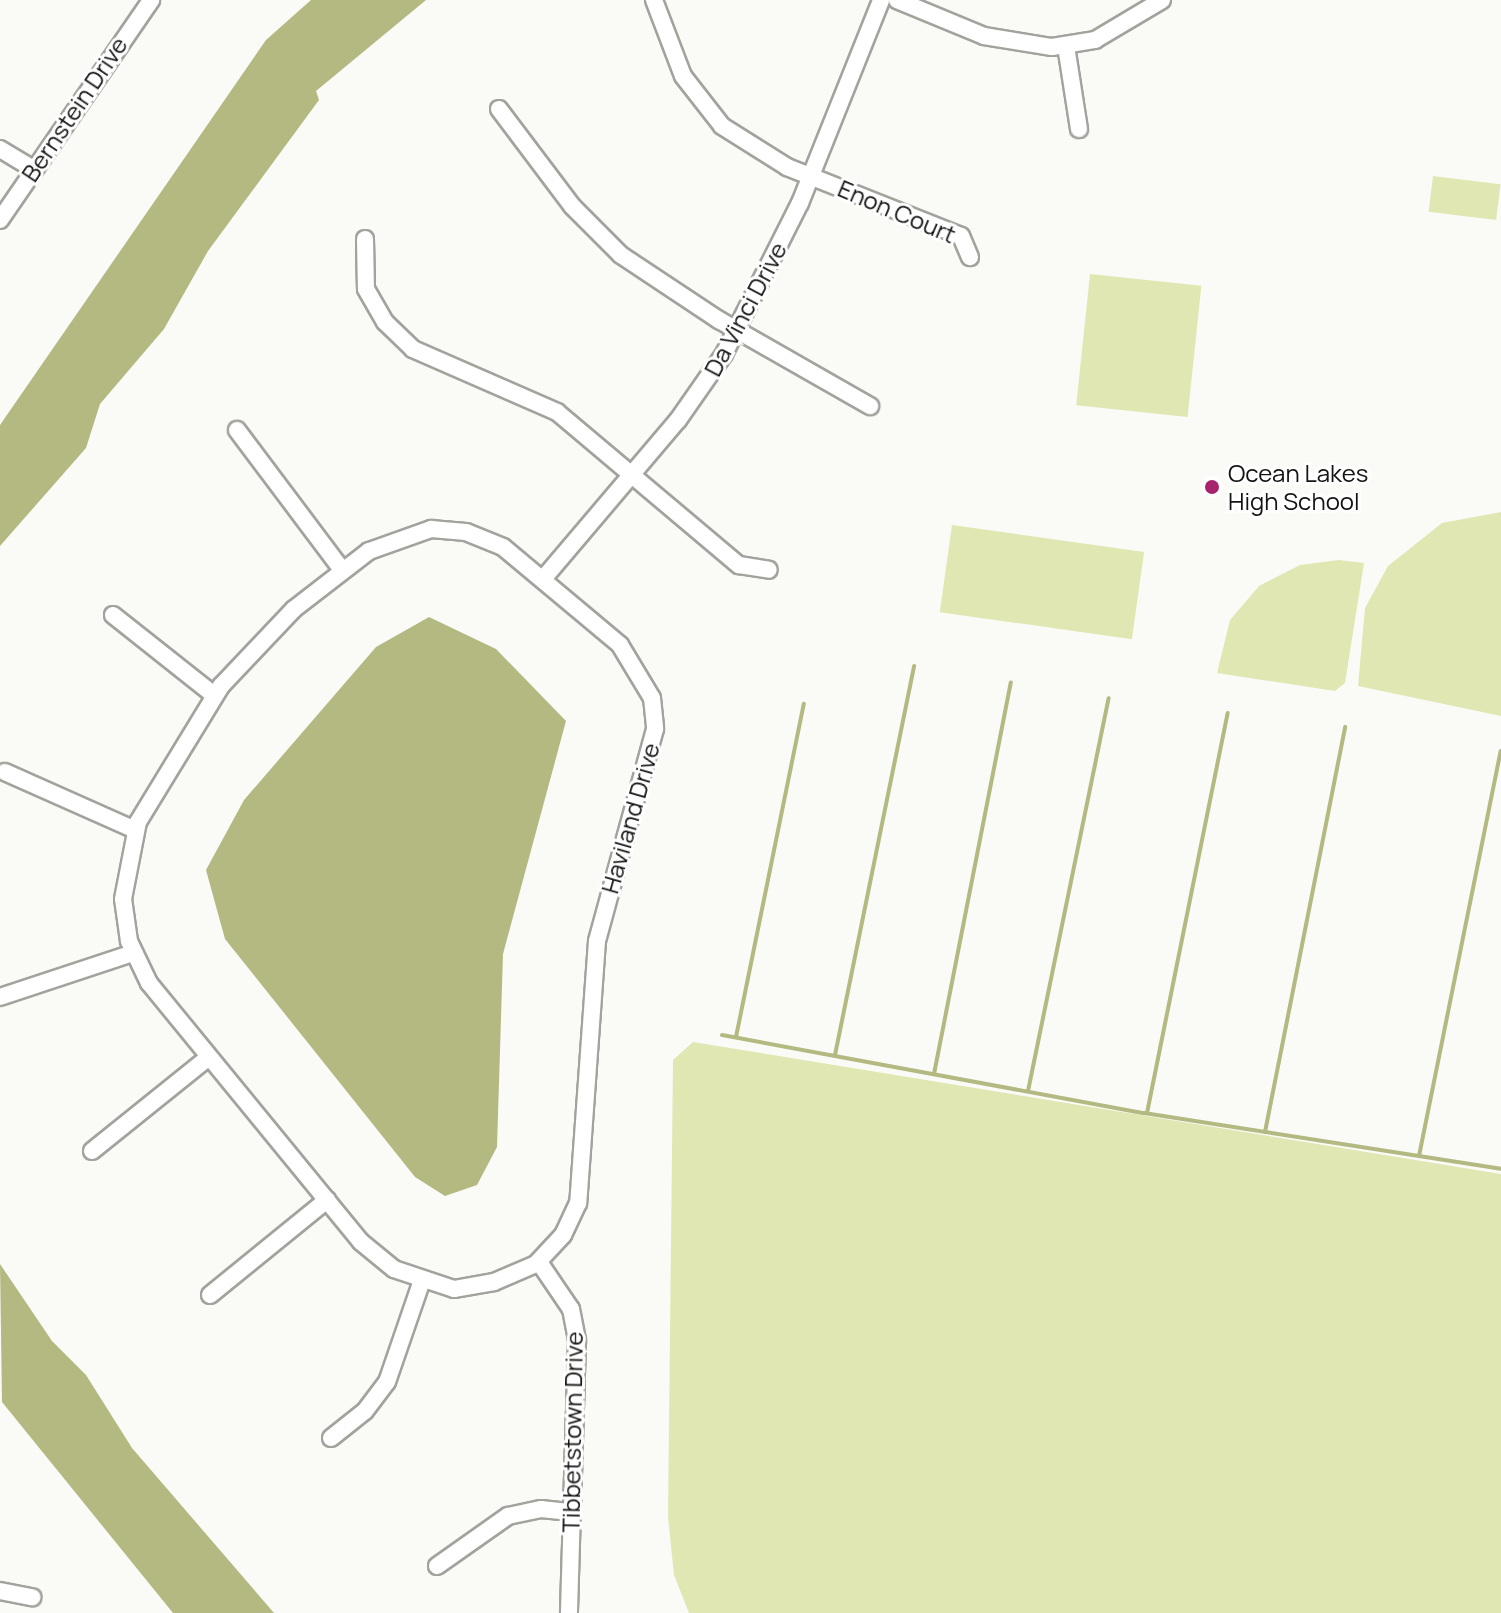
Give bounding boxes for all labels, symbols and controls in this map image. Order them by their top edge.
street label: Bernstein Drive [15,31,133,187]
street label: Enon Court [834,173,960,249]
street label: Da Vinci Drive [698,237,792,381]
place label: Ocean Lakes High School [1228,459,1368,515]
marker: Ocean Lakes High School [1203,478,1221,496]
street label: Haviland Drive [595,739,665,897]
street label: Tibbetstown Drive [556,1331,588,1533]

